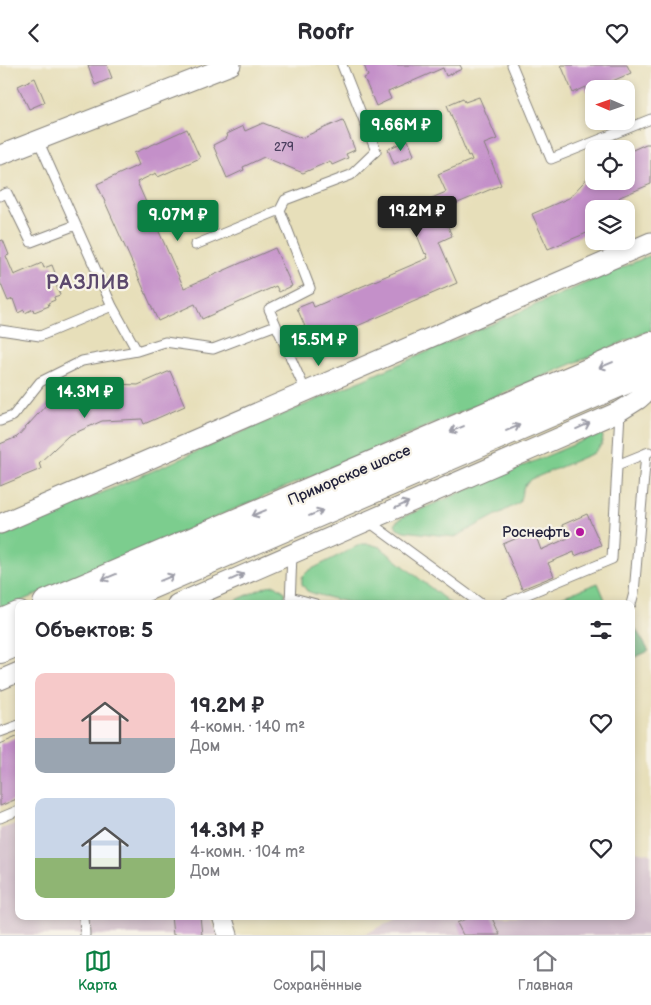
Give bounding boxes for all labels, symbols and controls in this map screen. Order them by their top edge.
icon: back [20,19,48,47]
text: Roofr [297,19,354,46]
icon: heart [603,19,631,47]
north arrow [585,80,635,130]
map controls [585,80,635,250]
pin: 9.66M ₽ [355,109,447,152]
text: 9.66M ₽ [371,116,431,135]
house number: 279 [274,140,294,155]
button: locate [585,140,635,190]
pin: 19.2M ₽ [371,195,463,238]
pin: 9.07M ₽ [132,199,224,242]
button: layers [585,200,635,250]
text: 19.2M ₽ [389,202,445,221]
text: 9.07M ₽ [148,206,208,225]
district label: РАЗЛИВ [46,271,130,295]
pin: 15.5M ₽ [273,325,365,367]
text: 15.5M ₽ [291,331,347,350]
one-way arrow [599,361,614,370]
pin: 14.3M ₽ [39,377,131,419]
text: 14.3M ₽ [57,383,113,402]
one-way arrow [575,421,590,431]
one-way arrow [505,423,520,433]
one-way arrow [450,424,465,434]
street label: Приморское шоссе [285,441,414,510]
one-way arrow [394,500,409,510]
one-way arrow [308,508,323,518]
one-way arrow [252,509,267,519]
place label: Роснефть [502,523,571,542]
marker: Роснефть [574,526,586,538]
one-way arrow [159,572,174,582]
one-way arrow [229,572,244,582]
one-way arrow [102,573,117,582]
icon: filters [587,616,615,644]
text: Объектов: 5 [35,618,153,643]
icon: home [75,693,135,753]
text: 19.2M ₽ [190,693,264,718]
icon: heart [587,709,615,737]
text: 4-комн. · 140 m² [190,718,305,737]
text: Дом [190,737,220,756]
icon: home [75,818,135,878]
text: 14.3M ₽ [190,818,264,843]
icon: heart [587,834,615,862]
text: 4-комн. · 104 m² [190,843,305,862]
text: Дом [190,862,220,881]
tab: Карта [78,947,117,994]
tab: Сохранённые [273,947,362,994]
tab: Главная [518,947,573,994]

